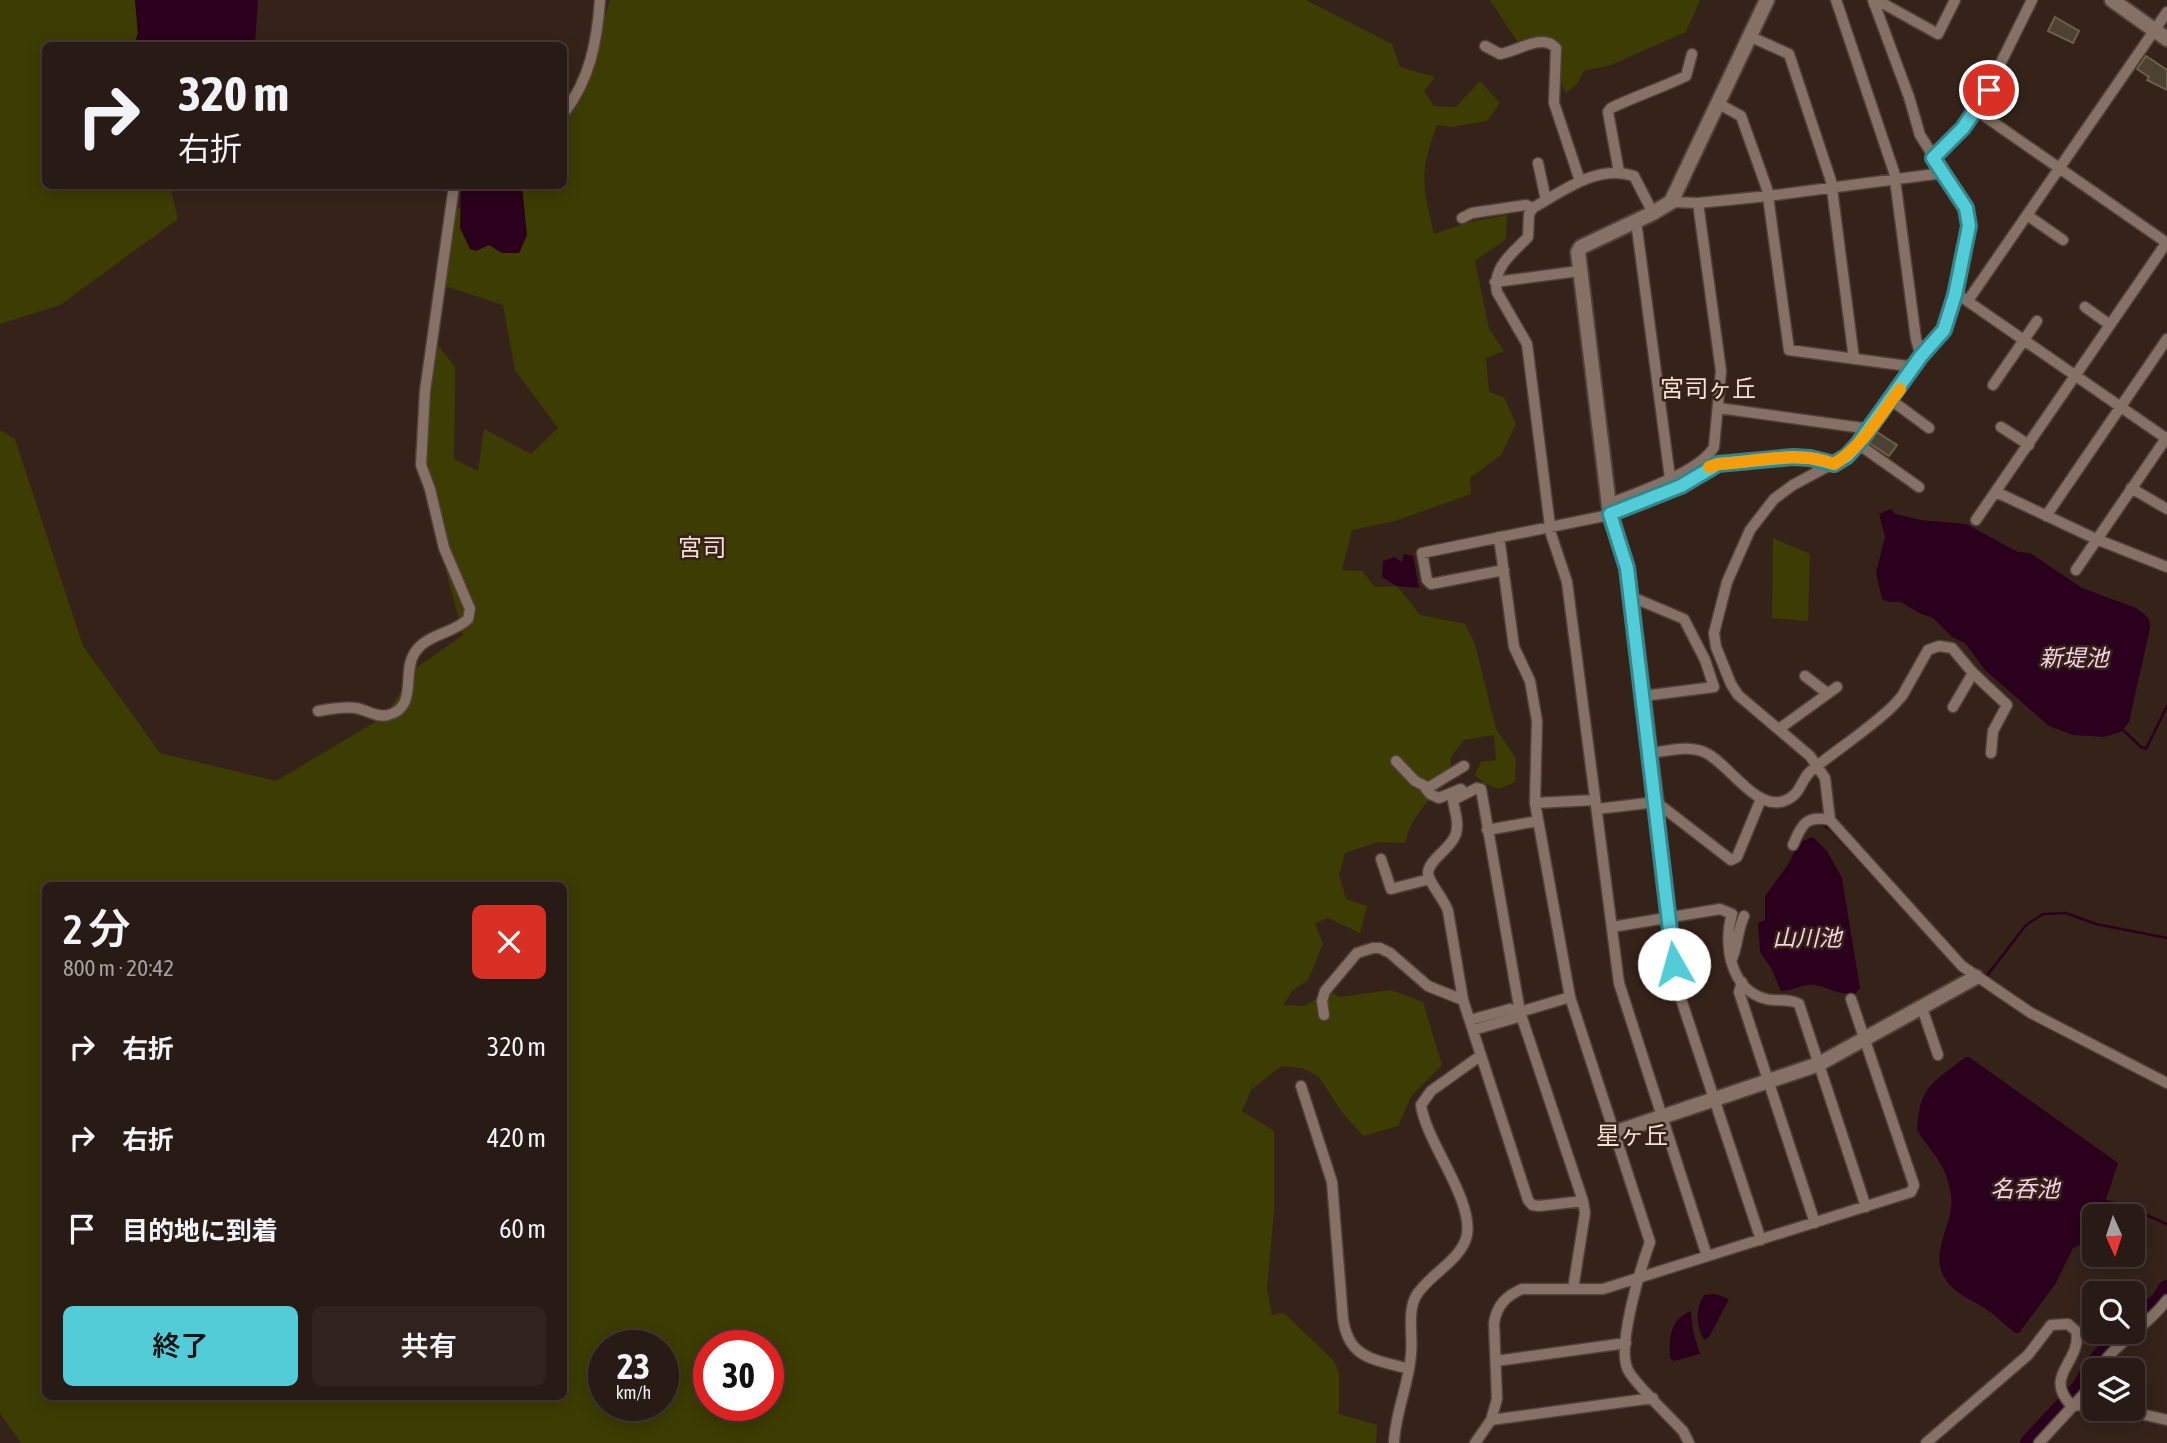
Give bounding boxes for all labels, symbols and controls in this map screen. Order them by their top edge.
pin [1959,60,2019,120]
text: 320 m [178,65,289,121]
icon: right [63,70,154,161]
icon: arrive [1970,71,2008,109]
text: 右折 [178,130,242,167]
district label: 宮司ヶ丘 [1660,375,1756,402]
district label: 宮司 [678,534,726,561]
water label: 新堤池 [2040,645,2111,671]
text: 2 分 [63,905,131,953]
button: close [472,905,546,979]
water label: 山川池 [1773,925,1844,951]
position arrow [1637,927,1711,1001]
text: 800 m · 20:42 [63,955,174,981]
icon: right [63,1028,101,1066]
text: 320 m [487,1032,546,1062]
text: 右折 [122,1034,174,1064]
icon: right [63,1119,101,1157]
district label: 星ヶ丘 [1596,1122,1668,1149]
text: 420 m [487,1123,546,1153]
text: 右折 [122,1125,174,1155]
water label: 名呑池 [1991,1176,2062,1202]
north arrow [2082,1204,2146,1267]
map controls [2082,1204,2145,1421]
icon: arrive [63,1210,101,1248]
text: 60 m [499,1214,546,1244]
text: 目的地に到着 [122,1216,278,1246]
button: search [2082,1281,2145,1344]
button: 終了 [63,1306,298,1386]
button: 共有 [312,1306,546,1386]
speed limit sign: 30 [693,1330,784,1421]
text: 23 [617,1346,650,1386]
button: layers [2082,1358,2145,1421]
text: km/h [616,1382,651,1403]

